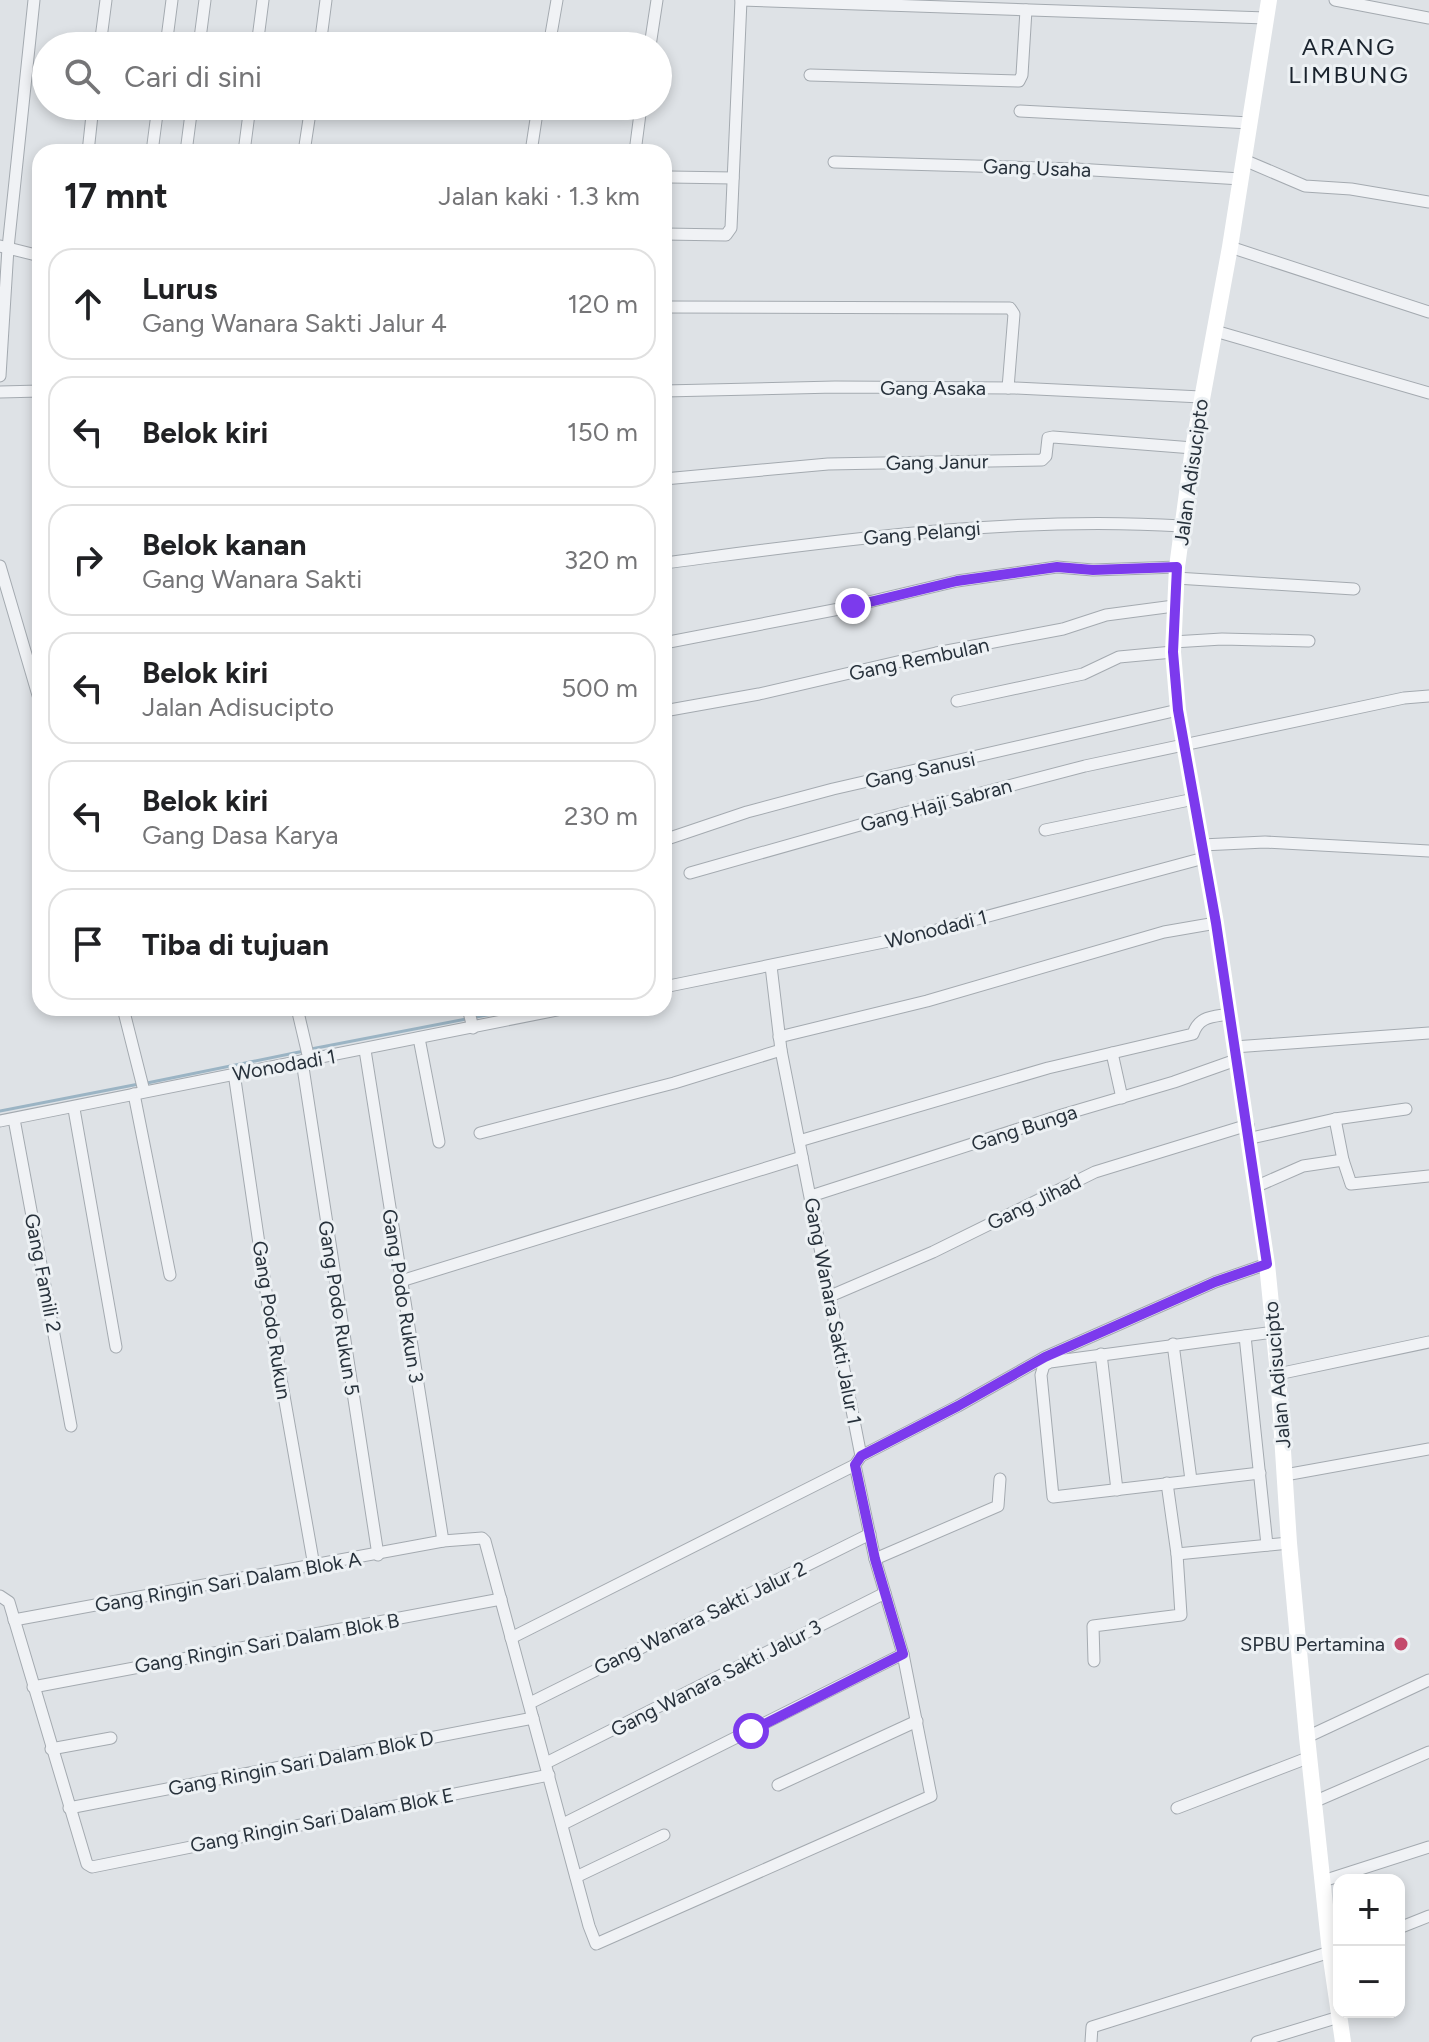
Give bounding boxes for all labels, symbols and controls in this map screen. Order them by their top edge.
search box [32,32,672,120]
district label: ARANG LIMBUNG [1288,32,1410,89]
icon: search [60,54,104,98]
text: Cari di sini [124,58,262,95]
street label: Gang Usaha [982,154,1092,182]
text: 17 mnt [64,176,168,217]
text: Jalan kaki · 1.3 km [438,180,640,212]
text: Lurus [142,270,218,307]
icon: ahead [66,282,110,326]
text: 120 m [568,288,638,320]
text: Gang Wanara Sakti Jalur 4 [142,307,447,339]
street label: Gang Asaka [880,376,986,400]
street label: Jalan Adisucipto [1169,397,1213,547]
icon: left [66,410,110,454]
text: Belok kiri [142,414,268,451]
text: 150 m [567,416,638,448]
street label: Gang Janur [885,449,989,475]
street label: Gang Pelangi [862,516,982,550]
text: Belok kanan [142,526,307,563]
icon: right [66,538,110,582]
text: 320 m [564,544,638,576]
text: Gang Wanara Sakti [142,563,362,595]
route end [835,588,871,624]
street label: Gang Rembulan [847,632,991,686]
text: Belok kiri [142,654,268,691]
icon: left [66,666,110,710]
text: 500 m [561,672,638,704]
text: Jalan Adisucipto [142,691,334,723]
street label: Gang Sanusi [863,747,977,793]
street label: Gang Haji Sabran [858,773,1014,837]
text: Belok kiri [142,782,268,819]
icon: left [66,794,110,838]
text: 230 m [564,800,638,832]
text: Gang Dasa Karya [142,819,338,851]
street label: Wonodadi 1 [883,905,989,953]
icon: arrive [66,922,110,966]
text: Tiba di tujuan [142,926,329,963]
street label: Wonodadi 1 [231,1044,337,1086]
street label: Gang Bunga [968,1100,1080,1156]
street label: Gang Jihad [983,1169,1085,1235]
street label: Gang Wanara Sakti Jalur 1 [799,1196,867,1426]
street label: Gang Podo Rukun 3 [377,1207,429,1385]
street label: Gang Famili 2 [20,1211,66,1335]
street label: Gang Podo Rukun 5 [313,1219,365,1397]
street label: Gang Podo Rukun [248,1239,296,1401]
street label: Jalan Adisucipto [1259,1300,1295,1450]
street label: Gang Ringin Sari Dalam Blok A [93,1547,363,1617]
street label: Gang Wanara Sakti Jalur 2 [590,1556,810,1680]
street label: Gang Ringin Sari Dalam Blok B [133,1608,401,1678]
street label: Gang Wanara Sakti Jalur 3 [607,1614,825,1742]
place label: SPBU Pertamina [1240,1632,1385,1656]
marker: SPBU Pertamina [1392,1635,1410,1653]
route start [733,1713,769,1749]
street label: Gang Ringin Sari Dalam Blok D [166,1725,436,1801]
street label: Gang Ringin Sari Dalam Blok E [188,1783,456,1857]
map controls [1333,1874,1405,2018]
button: + [1333,1874,1405,1946]
button: − [1333,1946,1405,2018]

